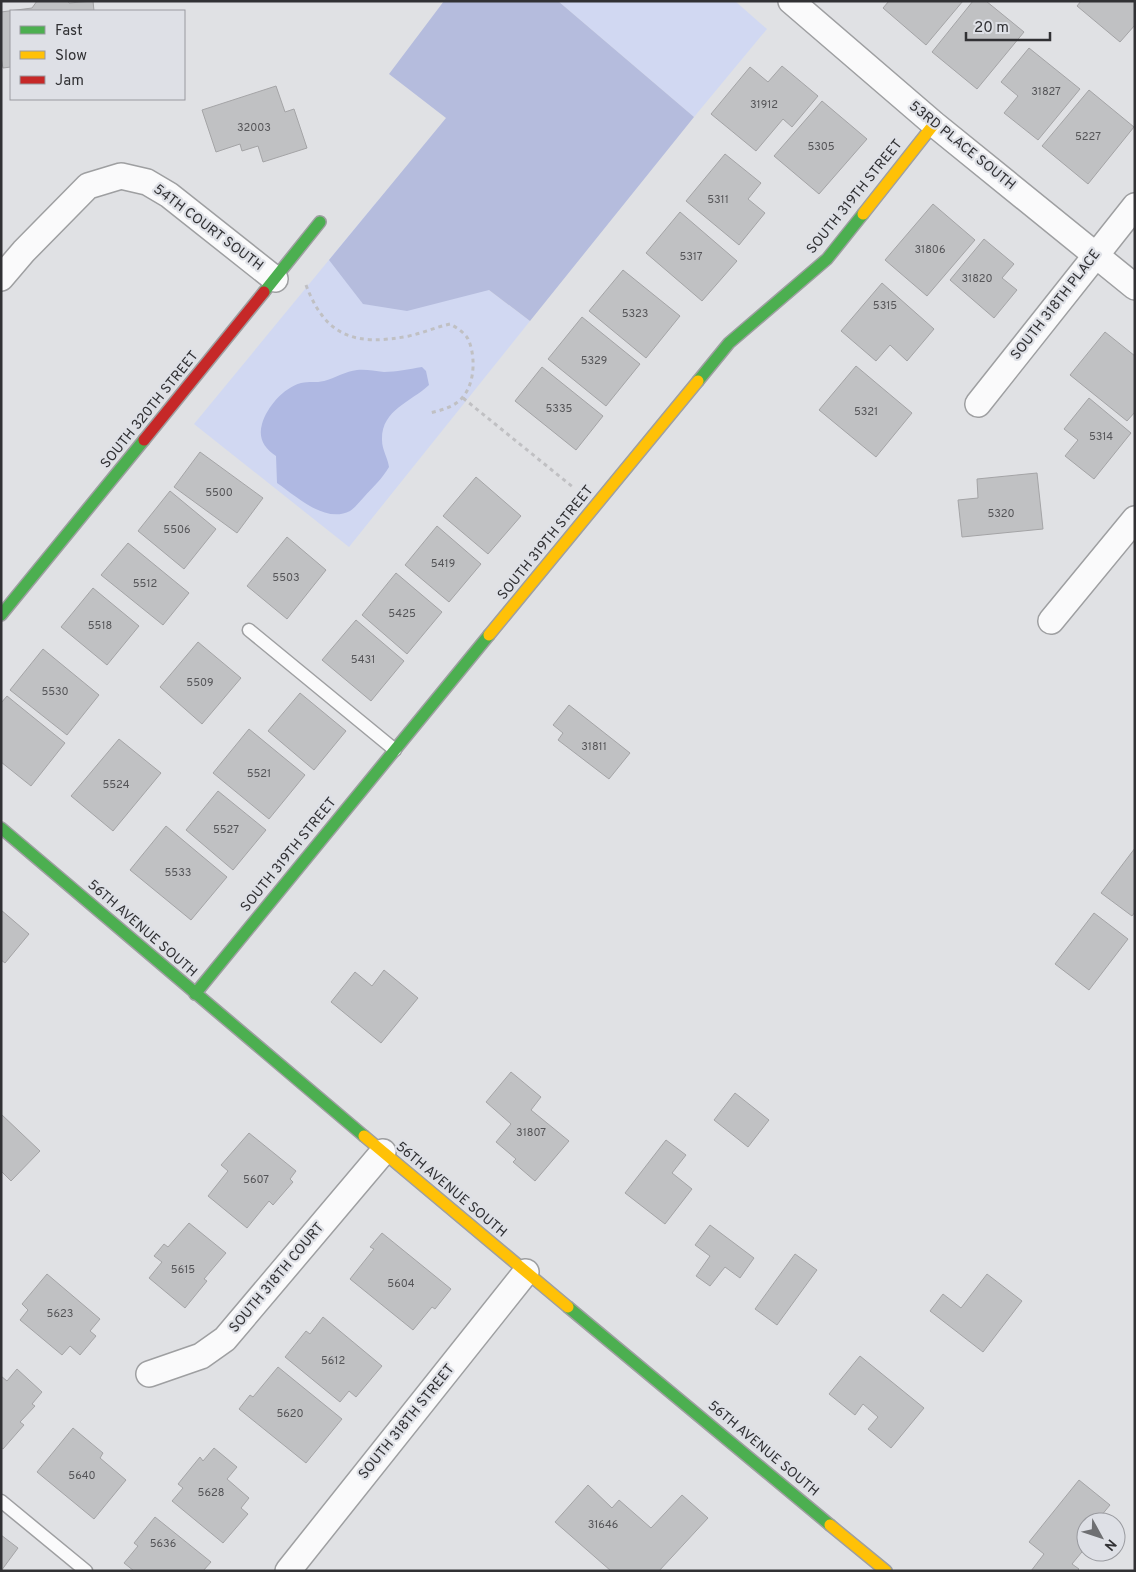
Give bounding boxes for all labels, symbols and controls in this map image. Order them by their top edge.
legend [10,10,185,100]
scale bar [966,10,1050,42]
text: 20 m [974,19,1009,38]
text: Fast [55,22,83,41]
text: Slow [55,47,87,66]
text: Jam [55,72,84,91]
house number: 31827 [1031,85,1061,99]
house number: 31912 [750,98,778,112]
street label: 53RD PLACE SOUTH [905,98,1019,194]
house number: 32003 [237,121,271,135]
house number: 5227 [1075,130,1101,144]
street label: SOUTH 319TH STREET [804,136,906,258]
house number: 5305 [807,140,835,154]
street label: 54TH COURT SOUTH [150,181,266,275]
house number: 5311 [707,193,729,207]
house number: 31806 [915,243,945,257]
street label: SOUTH 318TH PLACE [1008,246,1104,364]
house number: 5317 [679,250,703,264]
house number: 31820 [962,272,993,286]
house number: 5315 [873,299,897,313]
house number: 5323 [622,307,648,321]
street label: SOUTH 320TH STREET [97,348,203,472]
house number: 5329 [581,354,607,368]
house number: 5335 [546,402,573,416]
house number: 5321 [854,405,878,419]
house number: 5314 [1089,430,1113,444]
street label: SOUTH 319TH STREET [495,482,597,604]
house number: 5500 [205,486,233,500]
house number: 5320 [987,507,1015,521]
house number: 5506 [163,523,191,537]
house number: 5419 [431,557,455,571]
house number: 5503 [272,571,300,585]
house number: 5512 [133,577,157,591]
house number: 5425 [388,607,416,621]
house number: 5518 [88,619,112,633]
house number: 5431 [351,653,375,667]
house number: 5509 [186,676,214,690]
house number: 5530 [41,685,69,699]
house number: 31811 [581,740,607,754]
house number: 5521 [247,767,271,781]
house number: 5524 [102,778,130,792]
street label: SOUTH 319TH STREET [238,794,340,916]
house number: 5527 [213,823,239,837]
house number: 5533 [165,866,191,880]
street label: 56TH AVENUE SOUTH [84,877,200,981]
house number: 31807 [516,1126,546,1140]
street label: 56TH AVENUE SOUTH [392,1139,510,1241]
house number: 5607 [243,1173,269,1187]
street label: SOUTH 318TH COURT [226,1220,328,1336]
house number: 5615 [171,1263,195,1277]
house number: 5604 [387,1277,415,1291]
house number: 5623 [47,1307,73,1321]
house number: 5612 [321,1354,345,1368]
street label: SOUTH 318TH STREET [355,1361,459,1483]
street label: 56TH AVENUE SOUTH [704,1398,822,1500]
house number: 5620 [276,1407,304,1421]
house number: 5640 [68,1469,96,1483]
house number: 5628 [198,1486,224,1500]
north arrow [1076,1512,1126,1562]
house number: 31646 [588,1518,618,1532]
text: N [1100,1535,1120,1554]
house number: 5636 [150,1537,176,1551]

